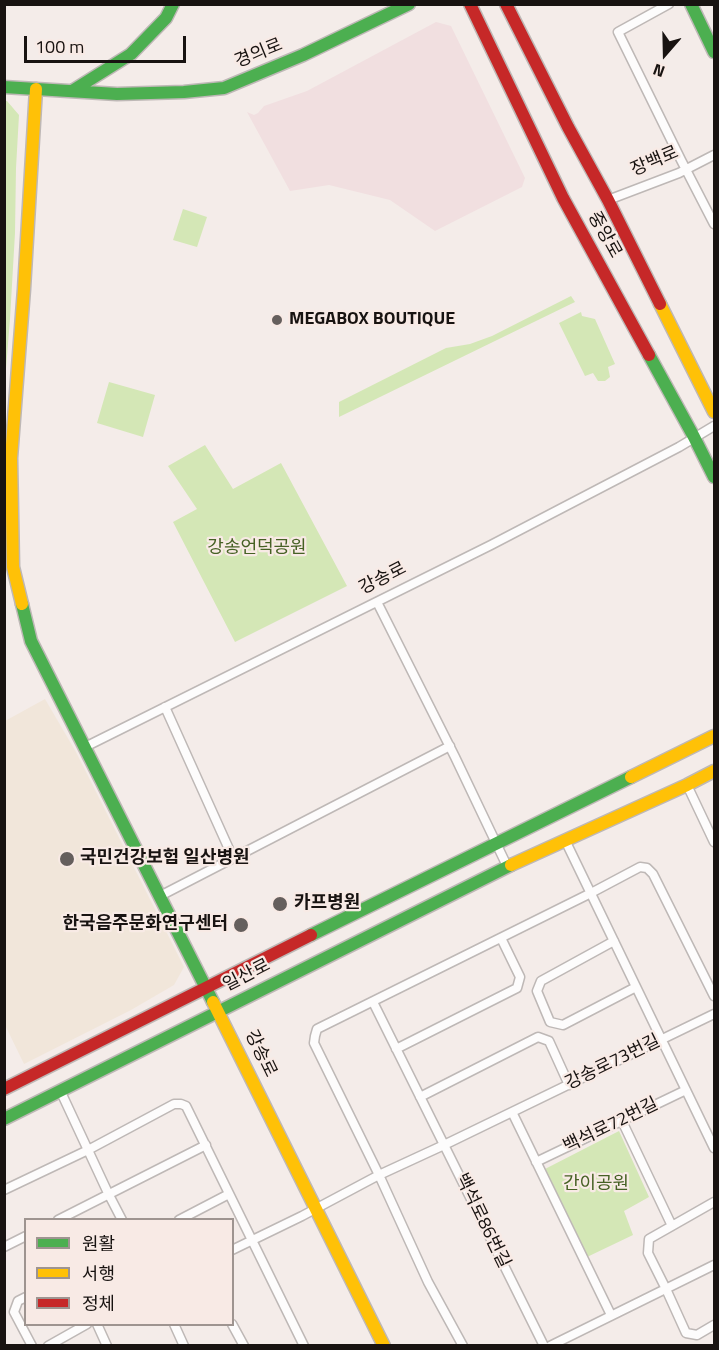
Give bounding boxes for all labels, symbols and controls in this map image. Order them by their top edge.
scale bar [27,24,189,62]
north arrow [635,24,695,84]
text: 100 m [35,33,84,60]
street label: 경의로 [232,35,286,73]
text: N [650,58,668,84]
street label: 장백로 [628,142,682,182]
street label: 중앙로 [583,208,625,262]
place label: MEGABOX BOUTIQUE [289,309,455,331]
marker: MEGABOX BOUTIQUE [270,313,284,327]
park label: 강송언덕공원 [207,538,307,560]
street label: 강송로 [356,558,410,600]
place label: 국민건강보험 일산병원 [80,848,250,870]
marker: 국민건강보험 일산병원 [58,850,76,868]
place label: 카프병원 [294,893,360,915]
marker: 카프병원 [271,895,289,913]
place label: 한국음주문화연구센터 [62,914,228,936]
marker: 한국음주문화연구센터 [232,916,250,934]
street label: 일산로 [220,955,274,997]
street label: 강송로 [239,1027,281,1081]
street label: 강송로73번길 [562,1031,664,1095]
street label: 백석로72번길 [560,1094,662,1158]
street label: 백석로86번길 [450,1170,514,1272]
park label: 간이공원 [563,1174,629,1196]
legend [24,1218,234,1326]
text: 원활 [82,1230,115,1257]
text: 서행 [82,1260,115,1287]
text: 정체 [82,1290,115,1317]

